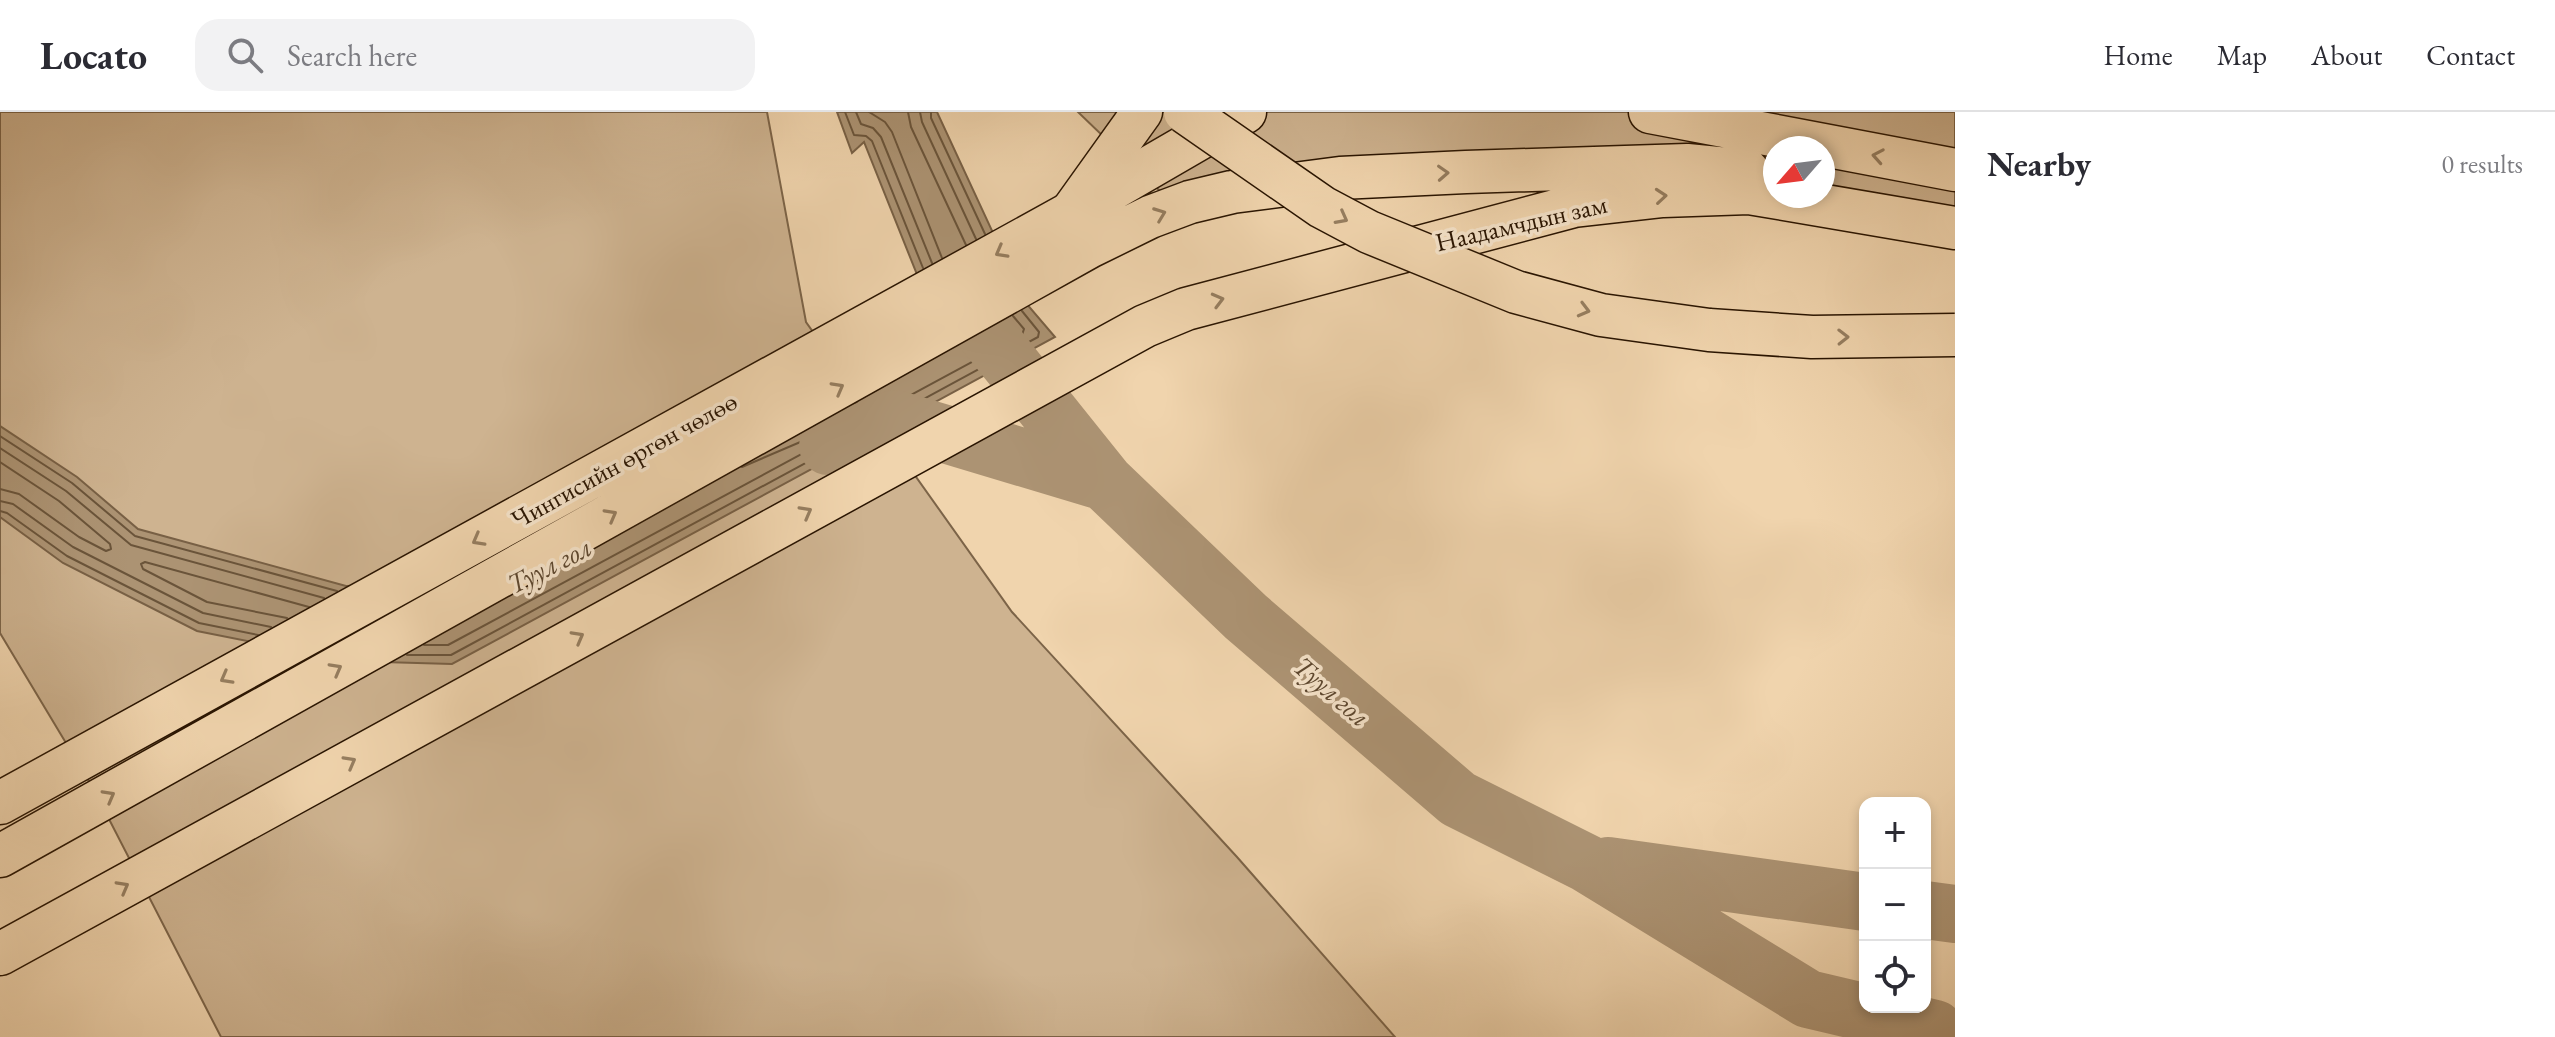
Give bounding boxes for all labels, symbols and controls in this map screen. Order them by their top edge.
search box [195,19,755,91]
text: Locato [40,31,147,80]
icon: search [223,33,267,77]
text: Search here [287,36,417,75]
text: Home [2103,37,2173,73]
text: Map [2217,37,2267,73]
text: About [2311,37,2382,73]
text: Contact [2426,37,2515,73]
north arrow [1763,136,1835,208]
text: Nearby [1987,142,2091,186]
text: 0 results [2442,147,2523,181]
one-way arrow [1872,148,1885,165]
one-way arrow [1437,164,1450,181]
street label: Наадамчдын зам [1432,187,1610,259]
one-way arrow [1655,188,1668,205]
one-way arrow [1152,207,1166,223]
one-way arrow [1333,208,1348,224]
one-way arrow [995,242,1009,258]
one-way arrow [1210,293,1224,309]
one-way arrow [1577,301,1591,318]
one-way arrow [1837,328,1850,345]
one-way arrow [830,382,844,398]
street label: Чингисийн өргөн чөлөө [505,384,743,536]
one-way arrow [798,506,812,522]
one-way arrow [603,509,617,525]
water label: Туул гол [501,528,597,602]
one-way arrow [472,530,487,545]
one-way arrow [570,631,584,647]
water label: Туул гол [1286,648,1378,734]
one-way arrow [327,663,341,679]
one-way arrow [220,669,234,684]
one-way arrow [342,756,356,772]
one-way arrow [100,790,114,806]
map controls [1859,797,1931,1013]
button: + [1859,797,1931,869]
button: − [1859,869,1931,941]
one-way arrow [114,882,129,897]
button: locate [1859,941,1931,1013]

